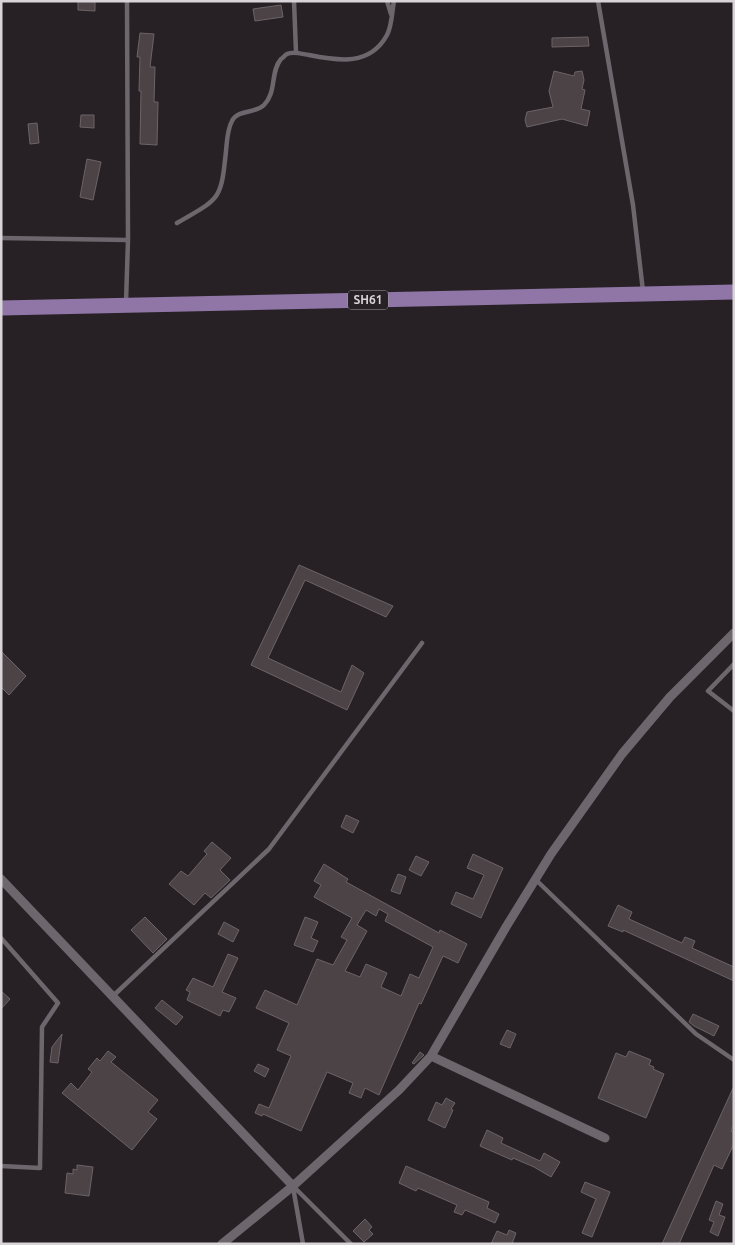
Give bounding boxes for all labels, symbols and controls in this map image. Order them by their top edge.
road number: SH61 [348,290,388,310]

